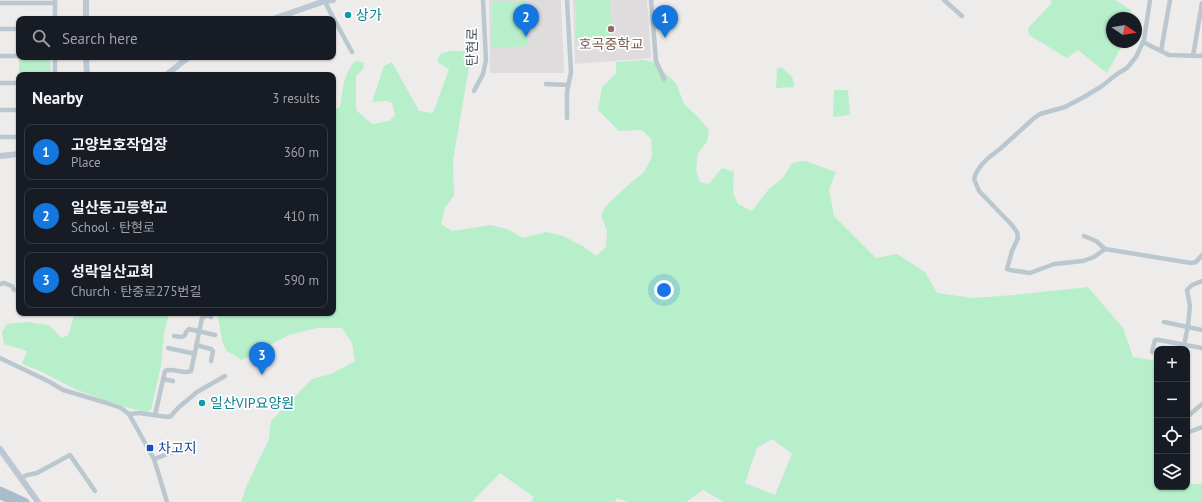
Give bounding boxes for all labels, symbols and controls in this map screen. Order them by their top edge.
pin: 2 [513,4,539,37]
pin: 1 [652,5,678,38]
place label: 상가 [356,6,382,24]
marker: 상가 [343,10,353,20]
north arrow [1106,12,1142,48]
search box [16,16,336,60]
marker: 호곡중학교 [606,24,616,34]
icon: search [30,27,52,49]
street label: 탄현로 [463,27,481,66]
text: Search here [62,29,138,48]
place label: 호곡중학교 [579,35,643,53]
text: Nearby [32,87,83,109]
text: 3 results [272,90,320,107]
text: 고양보호작업장 [71,135,168,154]
text: 1 [42,144,50,161]
text: 360 m [284,144,319,161]
text: Place [71,154,101,171]
text: 일산동고등학교 [71,198,168,217]
text: 2 [42,208,50,225]
text: 410 m [284,208,319,225]
text: School · 탄현로 [71,219,155,236]
text: 성락일산교회 [71,262,154,281]
text: 3 [42,272,50,289]
text: 590 m [284,272,319,289]
your location [654,280,674,300]
text: Church · 탄중로275번길 [71,283,201,300]
pin: 3 [249,342,275,375]
map controls [1154,346,1190,490]
button: + [1154,346,1190,382]
button: − [1154,382,1190,418]
place label: 일산VIP요양원 [210,394,294,412]
marker: 일산VIP요양원 [197,398,207,408]
button: locate [1154,418,1190,454]
place label: 차고지 [158,439,197,457]
marker: 차고지 [145,443,155,453]
button: layers [1154,454,1190,490]

